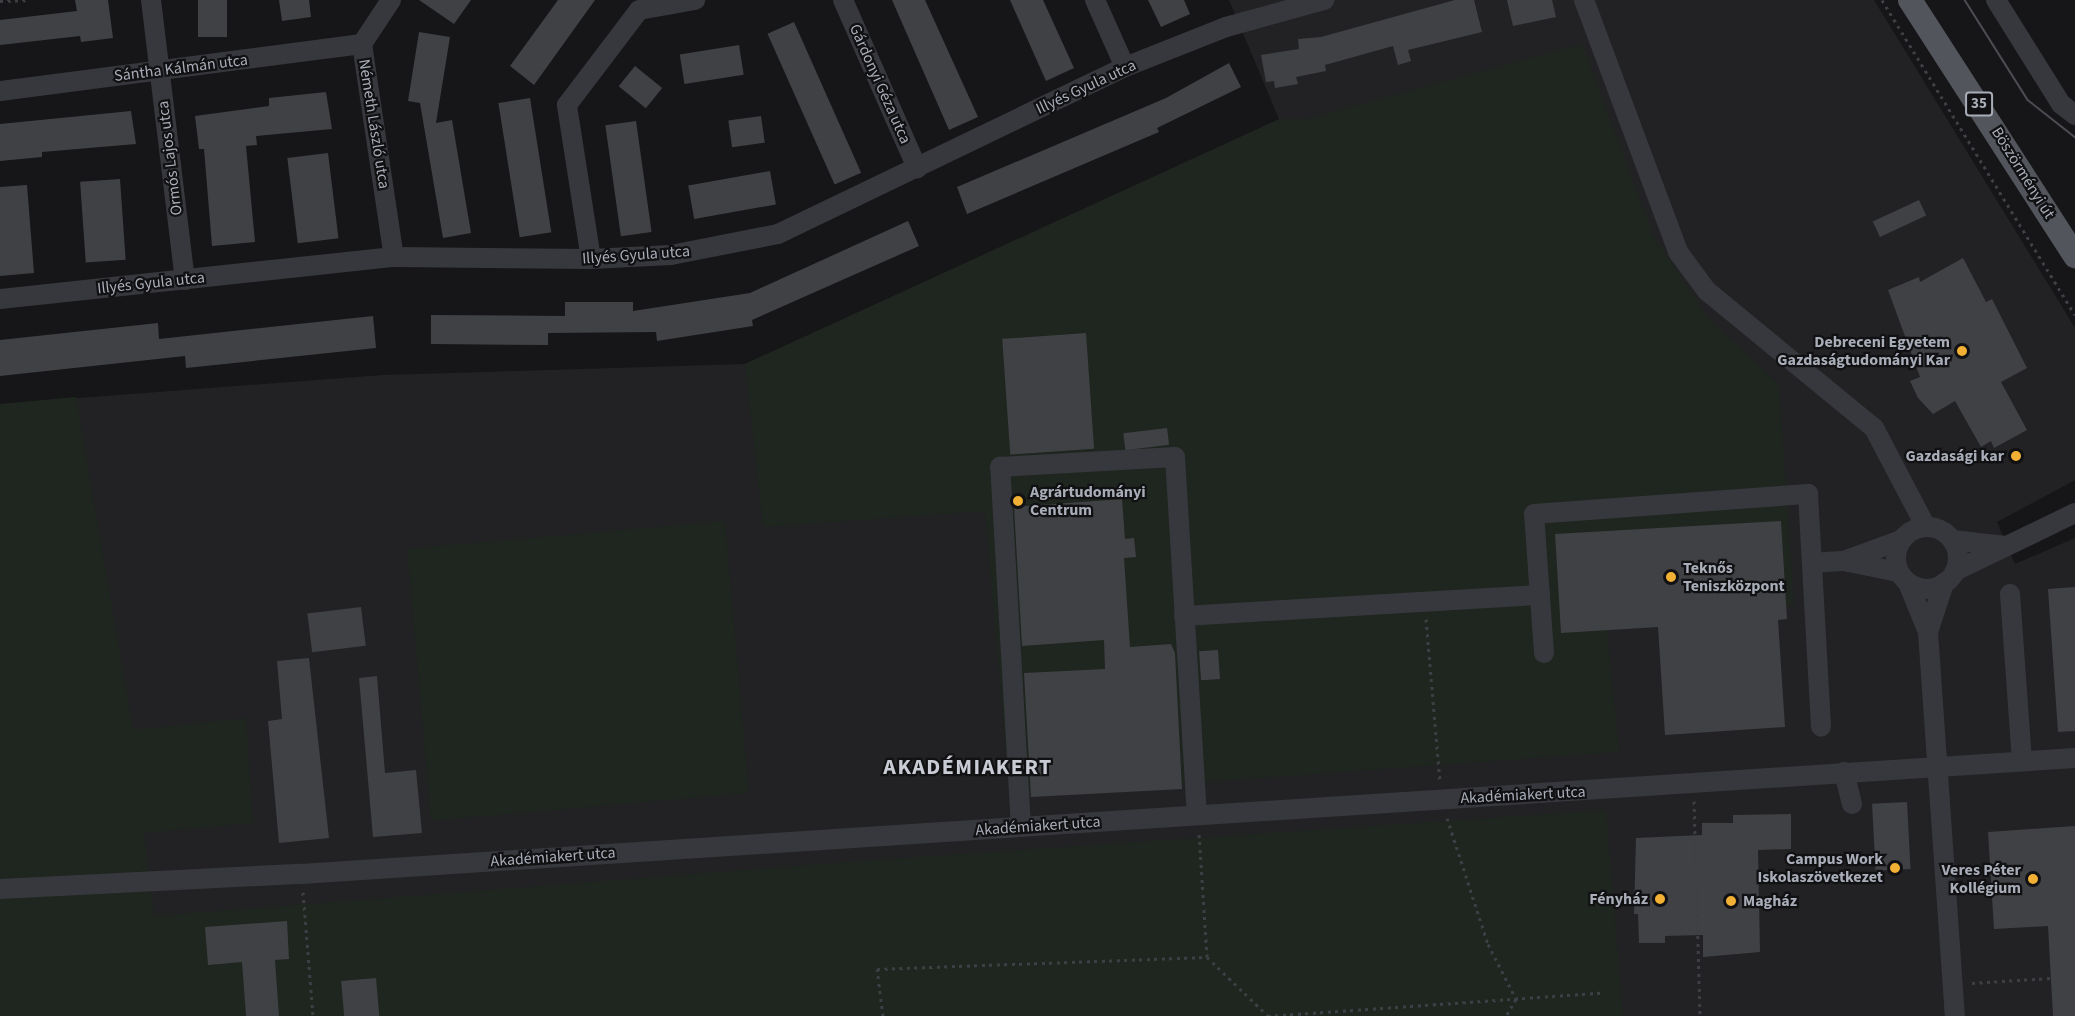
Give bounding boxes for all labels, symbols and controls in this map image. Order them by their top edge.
street label: Gárdonyi Géza utca [845,21,915,147]
street label: Sántha Kálmán utca [113,50,249,86]
street label: Illyés Gyula utca [1033,55,1139,119]
street label: Németh László utca [354,58,394,190]
road number: 35 [1964,92,1994,116]
street label: Ormós Lajos utca [153,100,187,216]
street label: Böszörményi út [1987,124,2059,222]
street label: Illyés Gyula utca [581,242,691,268]
street label: Illyés Gyula utca [96,268,206,298]
place label: Debreceni Egyetem Gazdaságtudományi Kar [1777,332,1950,370]
marker: Debreceni Egyetem Gazdaságtudományi Kar [1955,344,1969,358]
place label: Gazdasági kar [1905,446,2004,466]
marker: Gazdasági kar [2009,449,2023,463]
place label: Agrártudományi Centrum [1030,482,1146,520]
marker: Agrártudományi Centrum [1011,494,1025,508]
place label: Teknős Teniszközpont [1683,558,1785,596]
marker: Teknős Teniszközpont [1664,570,1678,584]
district label: AKADÉMIAKERT [883,755,1053,781]
street label: Akadémiakert utca [1460,782,1586,808]
street label: Akadémiakert utca [975,812,1101,840]
street label: Akadémiakert utca [490,843,616,871]
place label: Campus Work Iskolaszövetkezet [1757,849,1883,887]
place label: Veres Péter Kollégium [1942,860,2021,898]
marker: Campus Work Iskolaszövetkezet [1888,861,1902,875]
marker: Veres Péter Kollégium [2026,872,2040,886]
place label: Fényház [1589,889,1648,909]
place label: Magház [1743,891,1797,911]
marker: Fényház [1653,892,1667,906]
marker: Magház [1724,894,1738,908]

